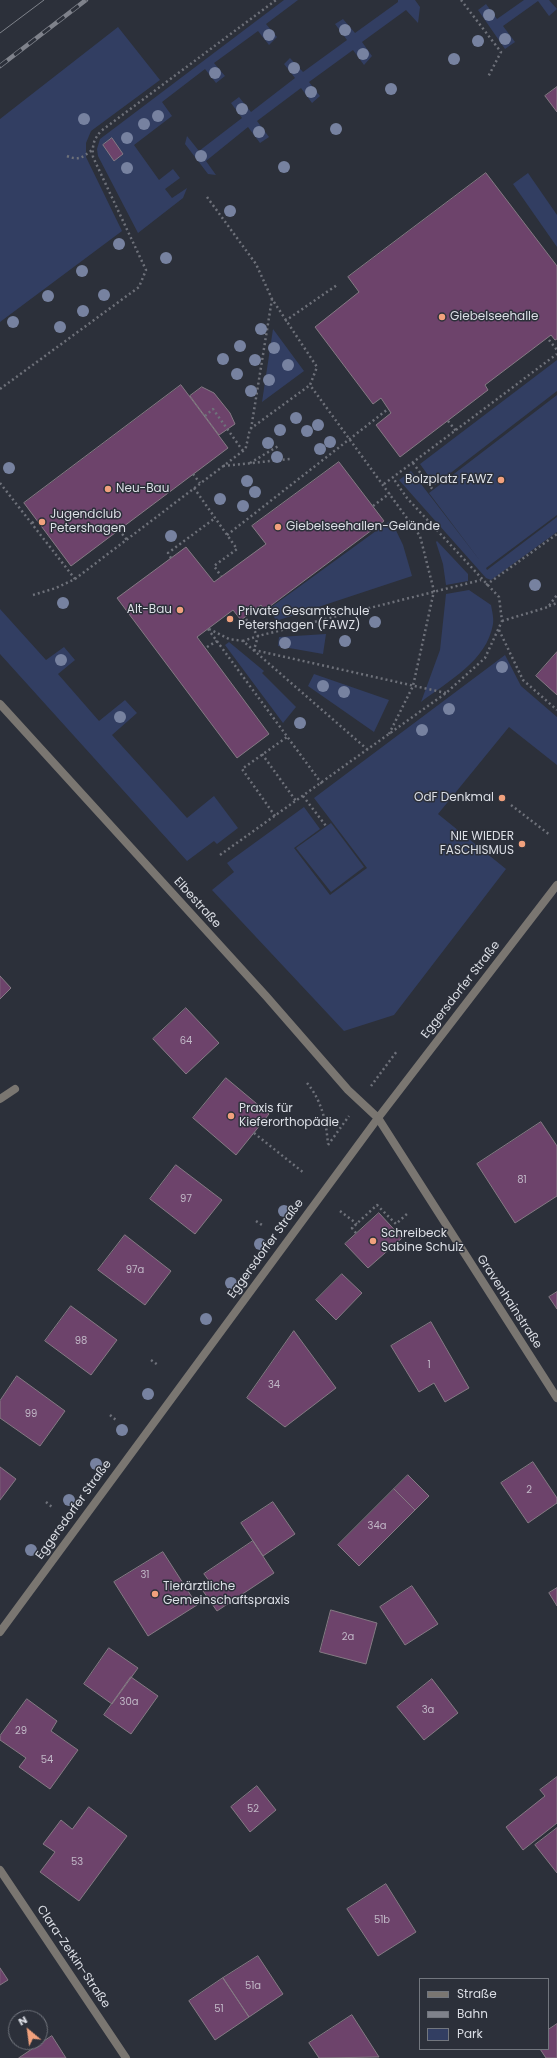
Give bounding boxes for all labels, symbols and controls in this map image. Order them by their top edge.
place label: Giebelseehalle [450,310,539,324]
marker: Giebelseehalle [437,312,447,322]
place label: Bolzplatz FAWZ [405,473,493,487]
marker: Bolzplatz FAWZ [496,475,506,485]
place label: Neu-Bau [116,482,169,496]
marker: Neu-Bau [103,484,113,494]
place label: Jugendclub Petershagen [50,508,126,536]
marker: Jugendclub Petershagen [37,517,47,527]
place label: Giebelseehallen-Gelände [286,520,440,534]
marker: Giebelseehallen-Gelände [273,522,283,532]
place label: Alt-Bau [127,603,172,617]
marker: Alt-Bau [175,605,185,615]
place label: Private Gesamtschule Petershagen (FAWZ) [238,605,369,633]
marker: Private Gesamtschule Petershagen (FAWZ) [225,614,235,624]
place label: OdF Denkmal [414,791,494,805]
marker: OdF Denkmal [497,793,507,803]
place label: NIE WIEDER FASCHISMUS [440,830,514,858]
marker: NIE WIEDER FASCHISMUS [517,839,527,849]
street label: Elbestraße [170,875,224,931]
street label: Eggersdorfer Straße [419,938,503,1042]
house number: 64 [180,1035,192,1047]
place label: Praxis für Kieferorthopädie [239,1102,339,1130]
marker: Praxis für Kieferorthopädie [226,1111,236,1121]
house number: 81 [517,1174,527,1186]
house number: 97 [180,1193,192,1205]
street label: Eggersdorfer Straße [225,1196,307,1302]
place label: Schreibeck Sabine Schulz [381,1227,464,1255]
marker: Schreibeck Sabine Schulz [368,1236,378,1246]
street label: Gravenhainstraße [473,1252,545,1352]
house number: 97a [126,1264,144,1276]
house number: 98 [75,1335,87,1347]
house number: 1 [427,1359,431,1371]
house number: 34 [268,1379,280,1391]
house number: 99 [25,1408,37,1420]
street label: Eggersdorfer Straße [33,1457,115,1563]
house number: 2 [526,1484,532,1496]
house number: 34a [368,1520,386,1532]
house number: 31 [140,1569,150,1581]
place label: Tierärztliche Gemeinschaftspraxis [163,1580,290,1608]
marker: Tierärztliche Gemeinschaftspraxis [150,1589,160,1599]
house number: 2a [342,1631,354,1643]
house number: 30a [120,1696,138,1708]
house number: 3a [422,1704,434,1716]
house number: 29 [15,1725,27,1737]
house number: 54 [41,1754,53,1766]
house number: 52 [247,1803,259,1815]
house number: 53 [71,1856,83,1868]
street label: Clara-Zetkin-Straße [33,1903,113,2011]
house number: 51b [374,1914,390,1926]
legend [419,1978,549,2050]
house number: 51a [245,1980,261,1992]
text: Straße [457,1985,497,2002]
house number: 51 [214,2003,224,2015]
text: Bahn [457,2005,488,2022]
north arrow [8,2010,48,2050]
text: N [15,2011,30,2029]
text: Park [457,2025,483,2042]

